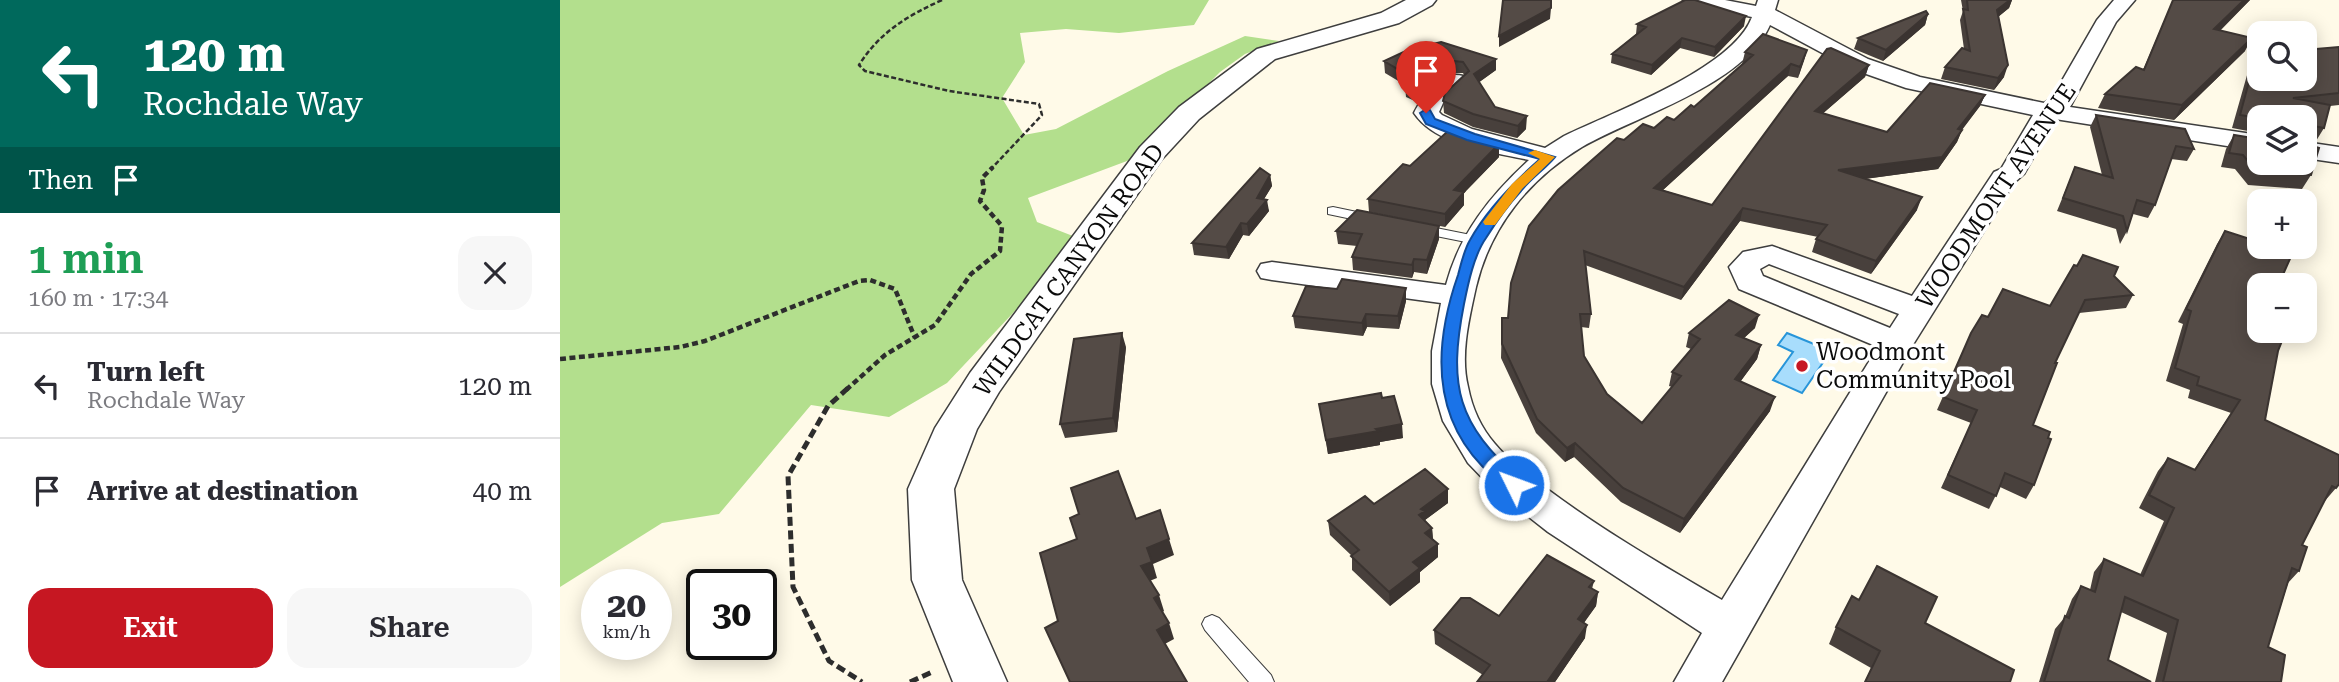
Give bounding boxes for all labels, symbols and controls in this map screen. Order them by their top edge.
map controls [2247,21,2317,343]
button: search [2247,21,2317,91]
text: 120 m [143,26,285,83]
icon: left [28,28,119,119]
pin [1396,41,1456,113]
icon: arrive [1407,52,1445,90]
street label: WOODMONT AVENUE [1910,78,2082,314]
text: Rochdale Way [143,85,363,123]
button: layers [2247,105,2317,175]
street label: WILDCAT CANYON ROAD [968,138,1170,402]
icon: arrive [107,161,145,199]
text: Then [28,165,93,195]
button: + [2247,189,2317,259]
text: 1 min [28,234,144,283]
button: close [458,236,532,310]
button: − [2247,273,2317,343]
text: 160 m · 17:34 [28,285,168,312]
place label: Woodmont Community Pool [1816,338,2011,394]
text: Turn left [87,357,205,387]
marker: Woodmont Community Pool [1794,358,1810,374]
icon: left [28,367,66,405]
text: 120 m [458,371,532,401]
text: Rochdale Way [87,387,245,414]
position arrow [1477,448,1551,522]
icon: arrive [28,472,66,510]
text: Arrive at destination [87,476,358,506]
text: 40 m [473,476,532,506]
speed limit sign: 30 [686,569,777,660]
text: 20 [607,585,646,626]
button: Exit [28,588,273,668]
button: Share [287,588,532,668]
text: km/h [602,621,651,642]

